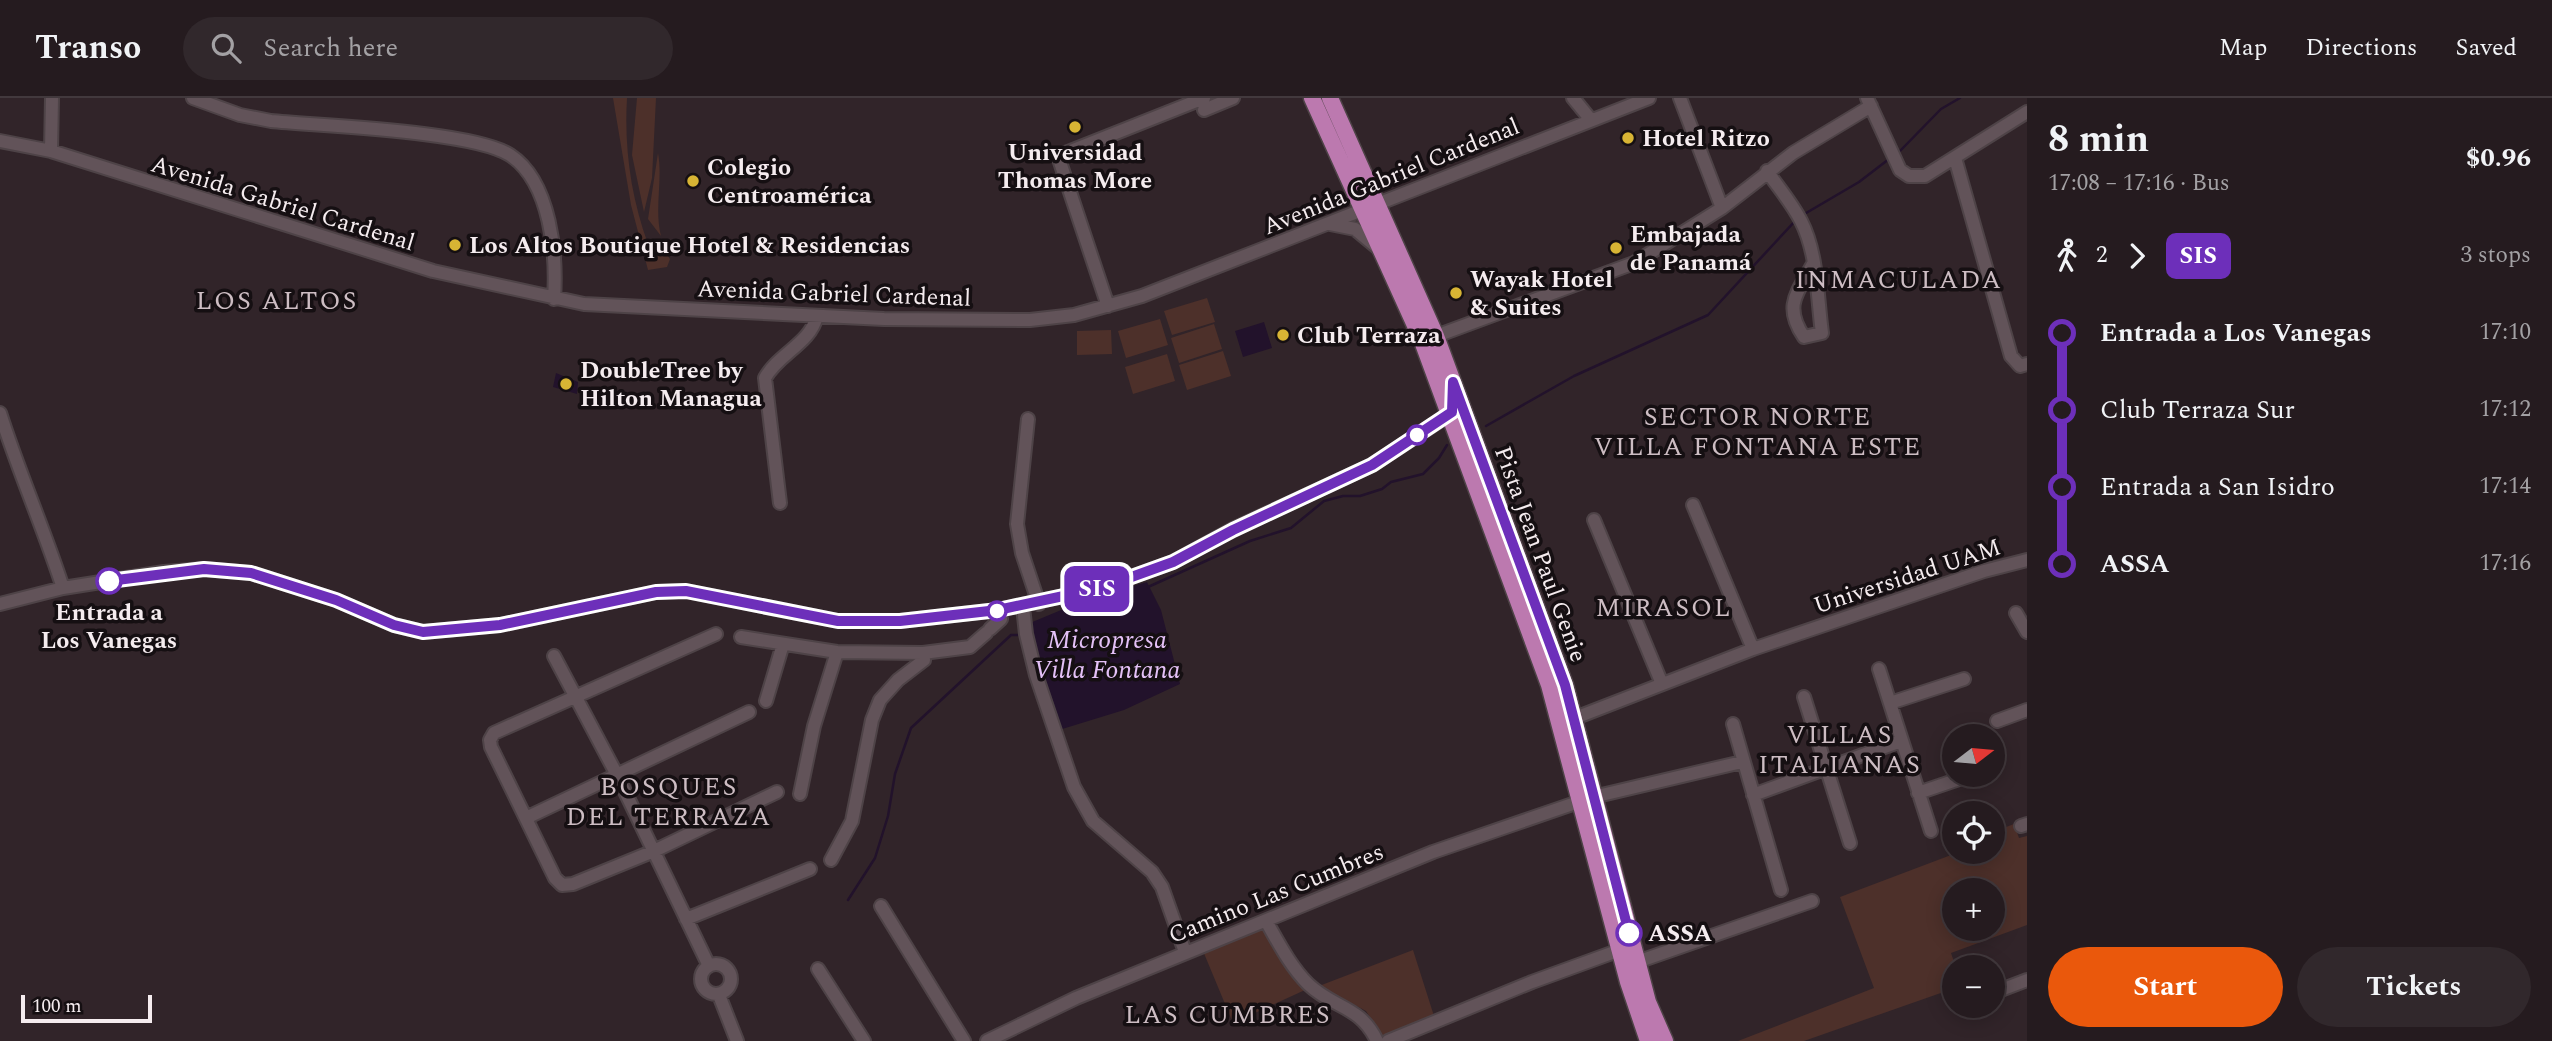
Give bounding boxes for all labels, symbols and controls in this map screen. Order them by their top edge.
search box [183,17,673,80]
text: Transo [35,23,141,73]
text: Search here [263,28,398,68]
icon: search [207,29,245,67]
text: Map [2219,30,2267,66]
text: Directions [2305,30,2417,66]
text: Saved [2455,30,2517,66]
street label: Avenida Gabriel Cardenal [1258,109,1525,245]
text: 8 min [2048,111,2149,169]
marker: Universidad Thomas More [1067,119,1083,135]
place label: Hotel Ritzo [1642,121,1770,157]
marker: Hotel Ritzo [1620,130,1636,146]
place label: Universidad Thomas More [998,135,1152,199]
text: $0.96 [2466,138,2531,178]
street label: Avenida Gabriel Cardenal [146,147,419,261]
place label: Colegio Centroamérica [707,150,872,214]
text: 17:08 – 17:16 · Bus [2048,166,2230,201]
marker: Colegio Centroamérica [685,173,701,189]
place label: Embajada de Panamá [1630,217,1752,281]
place label: Los Altos Boutique Hotel & Residencias [469,228,910,264]
marker: Los Altos Boutique Hotel & Residencias [447,237,463,253]
icon: walk [2048,237,2086,275]
icon: forward [2118,237,2156,275]
text: 2 [2096,238,2108,273]
text: SIS [2180,238,2217,274]
text: 3 stops [2461,238,2531,273]
marker: Embajada de Panamá [1608,240,1624,256]
district label: INMACULADA [1795,260,2003,300]
place label: Wayak Hotel & Suites [1470,262,1613,326]
street label: Avenida Gabriel Cardenal [696,271,972,317]
district label: LOS ALTOS [196,281,358,321]
marker: Wayak Hotel & Suites [1448,285,1464,301]
text: Entrada a Los Vanegas [2100,313,2372,353]
text: 17:10 [2479,315,2531,350]
place label: Club Terraza [1297,318,1441,354]
marker: Club Terraza [1275,327,1291,343]
place label: DoubleTree by Hilton Managua [580,353,762,417]
marker: DoubleTree by Hilton Managua [558,376,574,392]
text: Club Terraza Sur [2100,390,2295,430]
text: 17:12 [2479,392,2531,427]
district label: SECTOR NORTE VILLA FONTANA ESTE [1594,397,1922,467]
unlabelled marker [1407,425,1427,445]
street label: Pista Jean Paul Genie [1484,441,1596,667]
text: Entrada a San Isidro [2100,467,2335,507]
text: 17:14 [2479,469,2531,504]
street label: Universidad UAM [1809,530,2006,624]
text: ASSA [2100,544,2170,584]
text: 17:16 [2479,546,2531,581]
line badge: SIS [1057,566,1137,612]
marker: Entrada a Los Vanegas [96,568,122,594]
text: SIS [1078,571,1116,607]
district label: MIRASOL [1596,588,1732,628]
place label: Entrada a Los Vanegas [41,595,177,659]
unlabelled marker [987,601,1007,621]
water label: Micropresa Villa Fontana [1034,620,1180,690]
district label: VILLAS ITALIANAS [1758,715,1922,785]
north arrow [1942,724,2006,788]
map controls [1942,724,2005,1018]
district label: BOSQUES DEL TERRAZA [566,767,772,837]
button: locate [1942,801,2005,864]
street label: Camino Las Cumbres [1163,834,1390,954]
button: + [1942,878,2005,941]
place label: ASSA [1648,916,1713,952]
marker: ASSA [1616,920,1642,946]
button: Start [2048,947,2283,1027]
button: Tickets [2297,947,2531,1027]
button: − [1942,955,2005,1018]
scale bar [21,992,152,1024]
text: 100 m [32,992,82,1021]
district label: LAS CUMBRES [1124,995,1332,1035]

